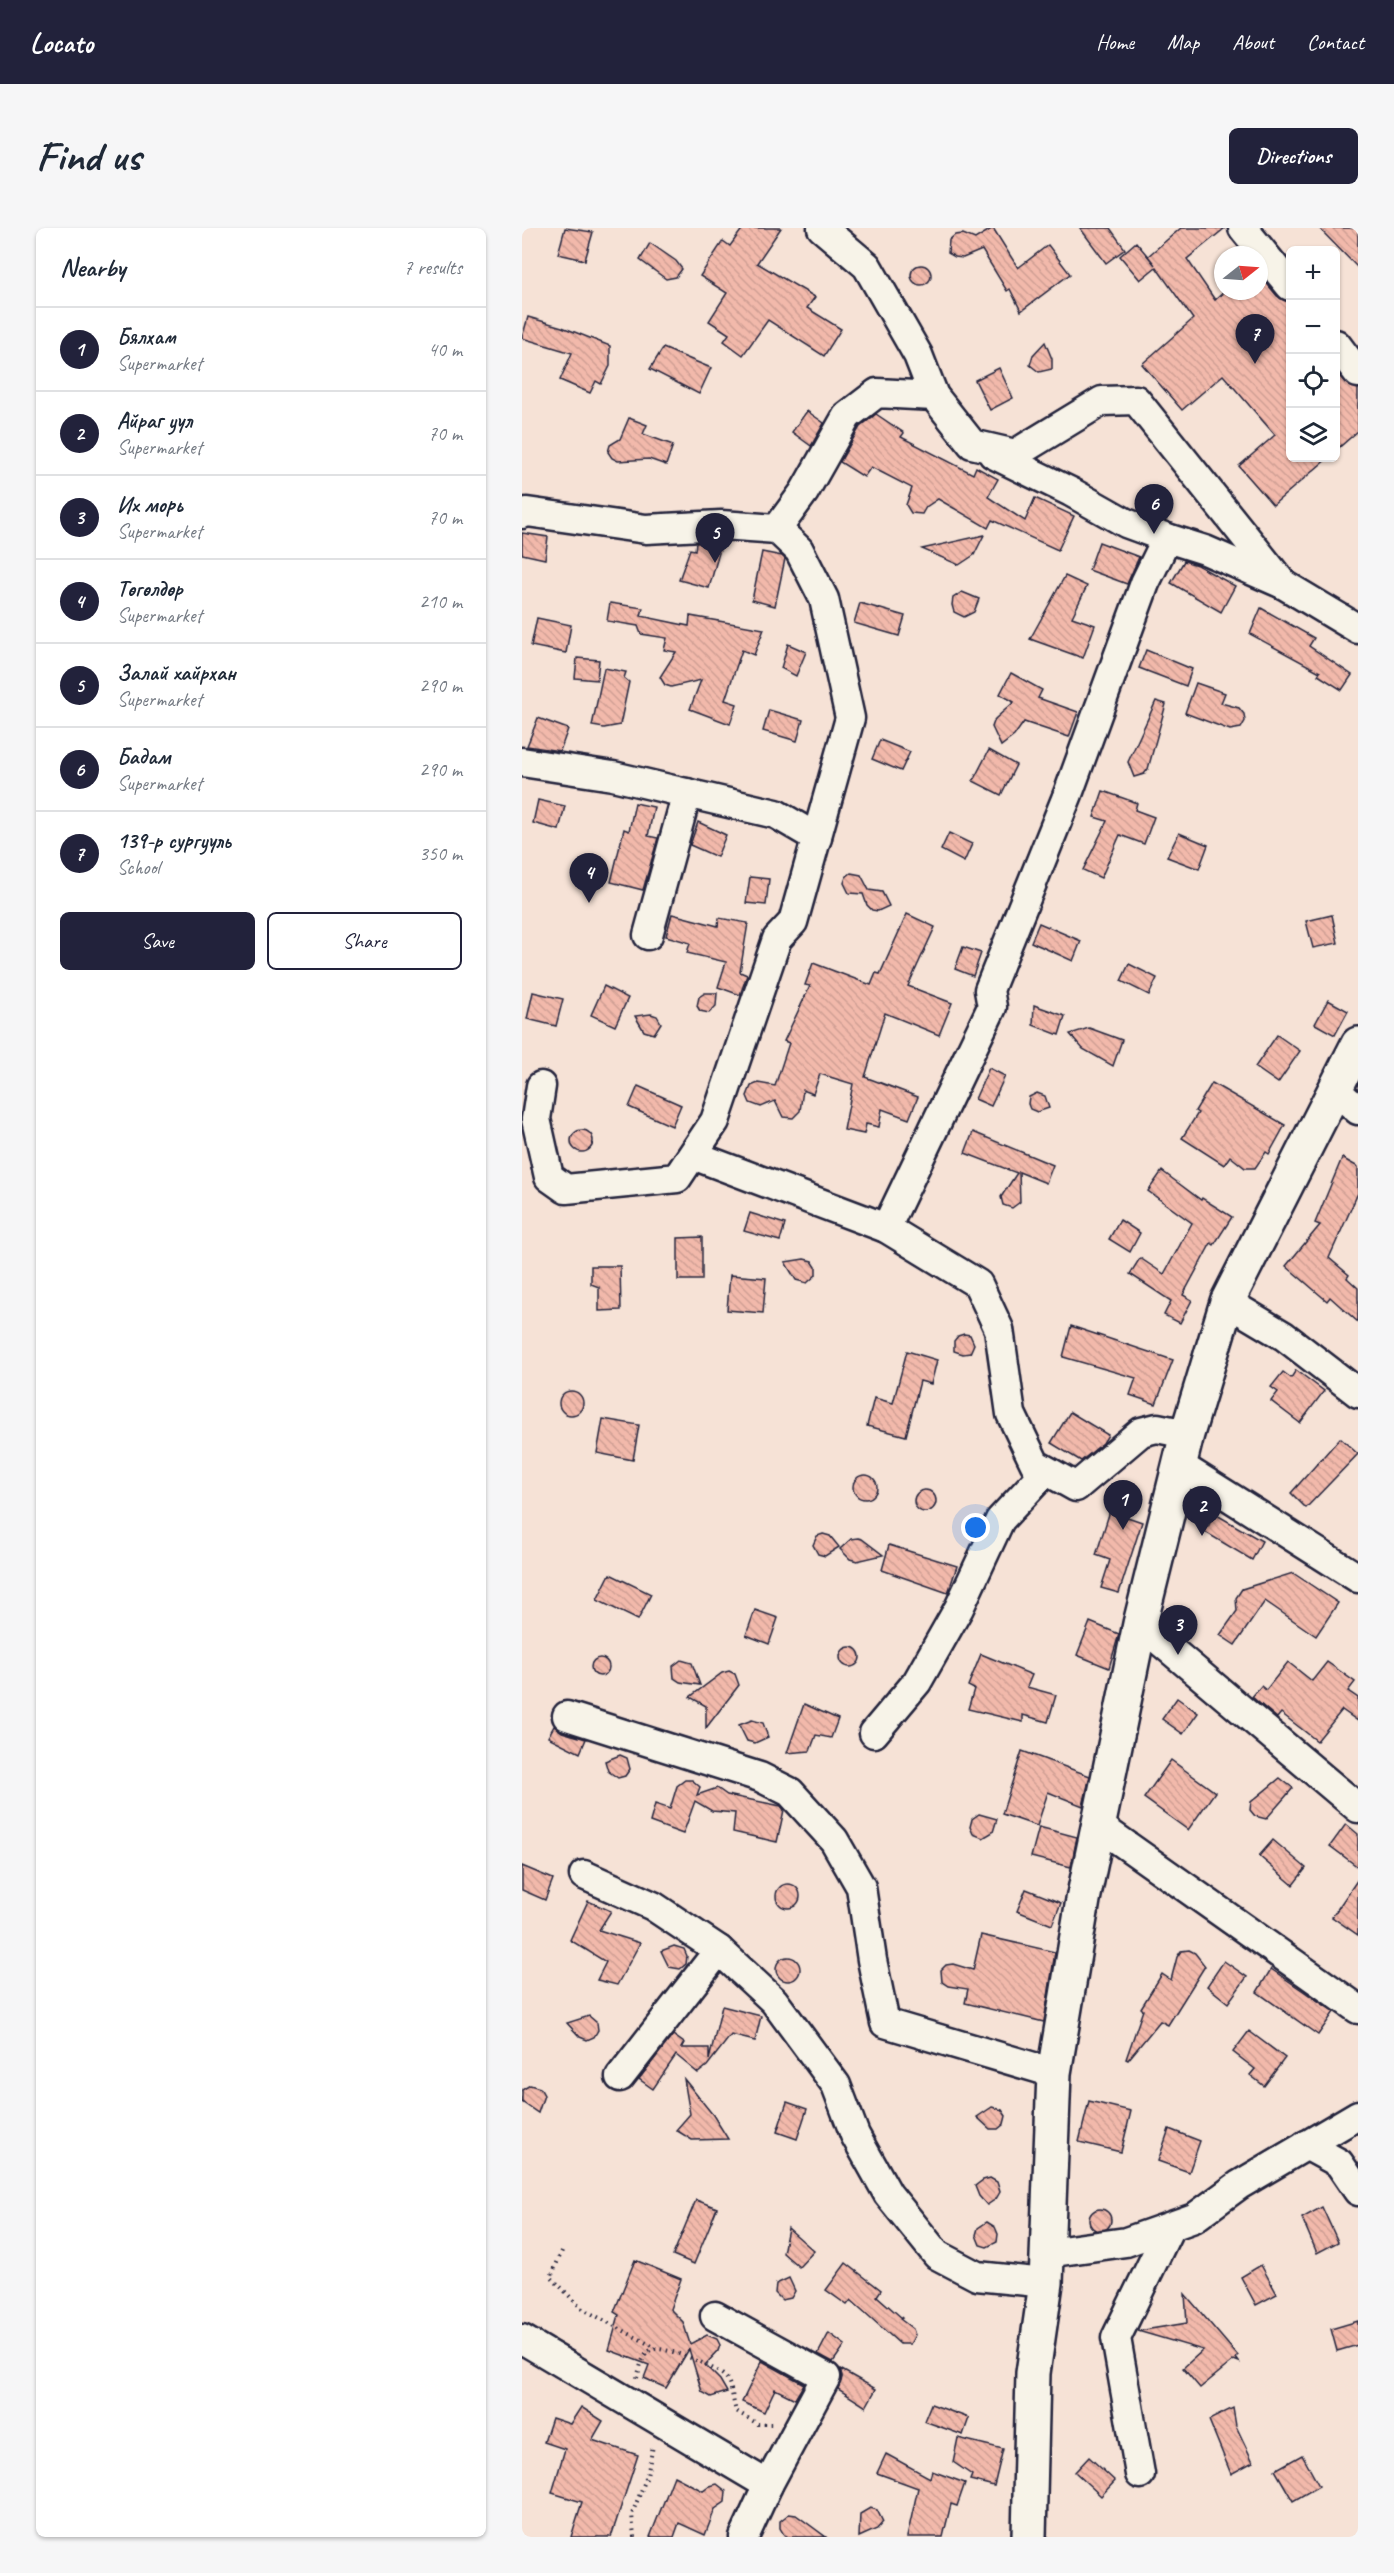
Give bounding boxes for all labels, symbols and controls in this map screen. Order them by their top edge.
text: Locato [30,25,93,60]
text: Home [1096,29,1134,55]
text: Map [1167,29,1199,55]
text: About [1232,29,1274,55]
text: Contact [1307,29,1364,55]
button: Directions [1229,128,1358,184]
text: Find us [36,130,141,183]
north arrow [1214,246,1268,300]
map controls [1286,246,1340,462]
button: + [1286,246,1340,300]
text: Nearby [60,251,125,284]
text: 7 results [403,255,462,280]
button: − [1286,300,1340,354]
pin: 7 [1236,314,1274,364]
text: Бялхам [117,323,175,351]
text: 1 [75,337,84,362]
text: 40 m [428,337,462,362]
text: Supermarket [117,351,202,376]
button: locate [1286,354,1340,408]
text: Айраг уул [117,407,192,435]
button: layers [1286,408,1340,462]
text: 2 [75,421,84,446]
text: 70 m [428,421,462,446]
text: Supermarket [117,435,202,460]
pin: 6 [1134,484,1174,534]
text: Их морь [117,491,183,519]
text: 3 [75,505,84,530]
text: 70 m [428,505,462,530]
pin: 5 [696,514,734,563]
text: Supermarket [117,519,202,544]
text: Төгөлдөр [117,575,182,603]
text: 4 [75,589,84,614]
text: 210 m [419,589,462,614]
text: Supermarket [117,603,202,628]
text: Залай хайрхан [117,659,236,687]
text: 5 [75,673,84,698]
text: 290 m [419,673,462,698]
text: Supermarket [117,687,202,712]
text: Бадам [117,743,171,771]
text: 6 [75,757,84,782]
text: 290 m [419,757,462,782]
text: Supermarket [117,771,202,796]
text: 139-р сургууль [117,827,231,855]
text: 7 [75,841,84,866]
text: 350 m [419,841,462,866]
pin: 4 [570,854,608,903]
text: School [117,855,160,880]
button: Save [60,912,255,970]
button: Share [267,912,462,970]
pin: 1 [1104,1480,1142,1530]
pin: 2 [1182,1486,1222,1536]
your location [961,1513,990,1542]
pin: 3 [1158,1606,1198,1655]

